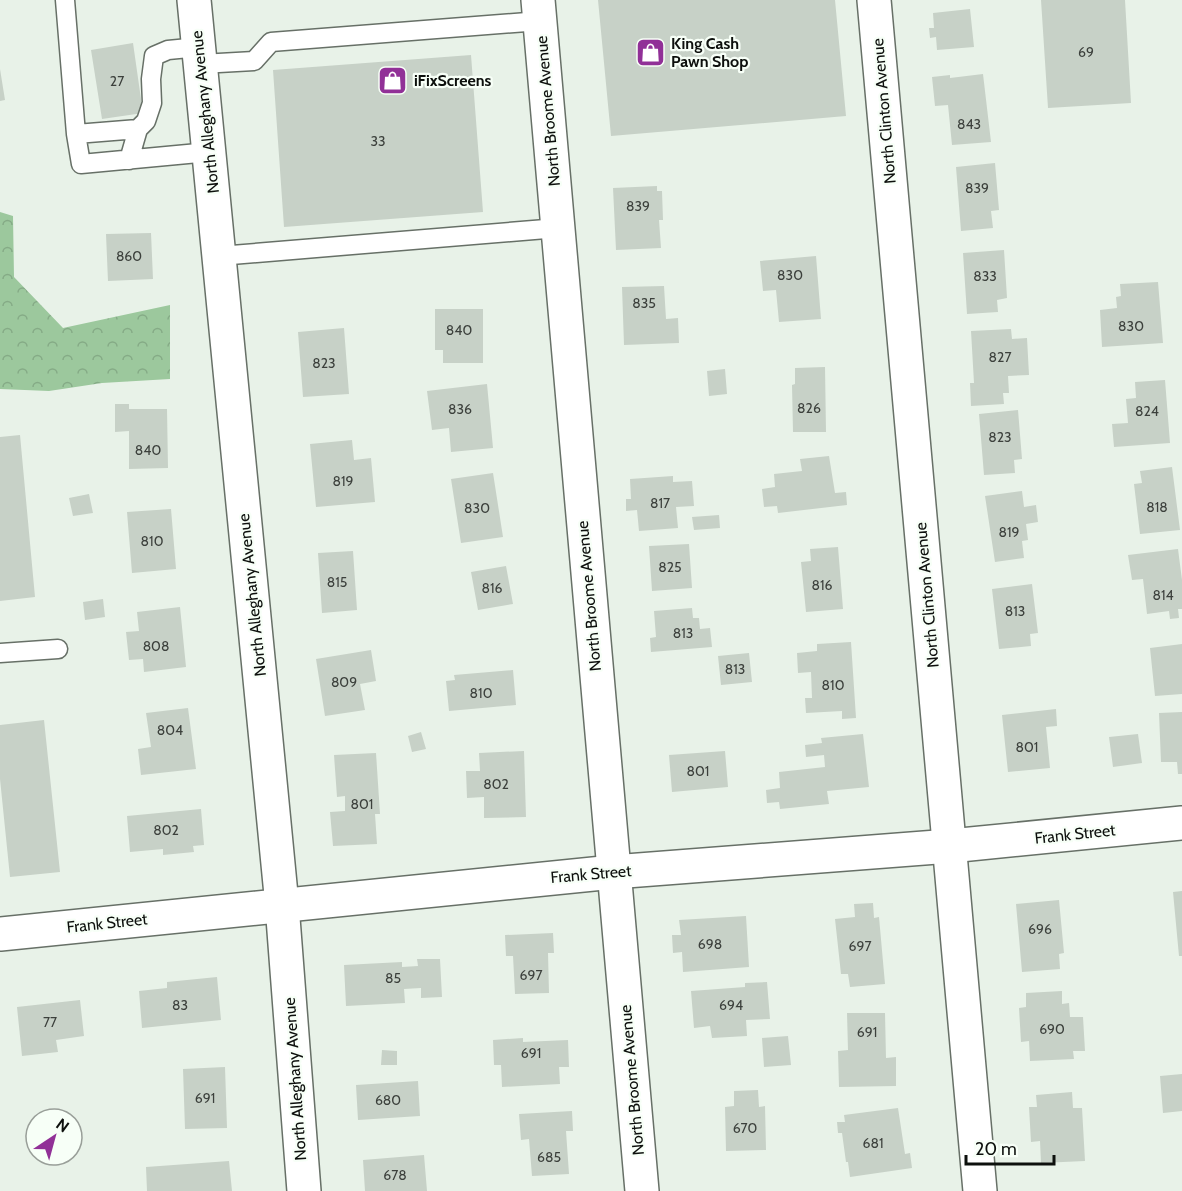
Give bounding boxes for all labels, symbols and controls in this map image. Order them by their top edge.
street label: North Alleghany Avenue [187,30,223,194]
place label: King Cash Pawn Shop [671,34,748,71]
street label: North Broome Avenue [532,35,564,187]
shop icon: King Cash Pawn Shop [634,36,666,68]
street label: North Clinton Avenue [868,38,900,184]
house number: 69 [1078,43,1094,61]
shop icon: iFixScreens [377,64,409,96]
place label: iFixScreens [414,71,492,90]
house number: 27 [110,72,124,90]
house number: 843 [957,115,981,133]
house number: 33 [370,132,386,150]
house number: 839 [965,179,989,197]
house number: 839 [626,197,650,215]
house number: 860 [116,247,142,265]
house number: 830 [777,266,803,284]
house number: 833 [973,267,997,285]
house number: 835 [632,294,656,312]
house number: 830 [1118,317,1144,335]
house number: 840 [446,321,472,339]
house number: 827 [989,348,1011,366]
house number: 823 [312,354,336,372]
house number: 826 [797,399,821,417]
house number: 836 [448,400,472,418]
house number: 824 [1135,402,1159,420]
house number: 823 [988,428,1012,446]
house number: 840 [135,441,161,459]
house number: 819 [333,472,354,490]
house number: 817 [650,494,670,512]
house number: 818 [1146,498,1168,516]
house number: 830 [464,499,490,517]
street label: North Alleghany Avenue [234,513,270,677]
street label: North Broome Avenue [573,520,605,672]
street label: North Clinton Avenue [911,522,943,668]
house number: 819 [999,523,1020,541]
house number: 810 [141,532,164,550]
house number: 825 [658,558,682,576]
house number: 815 [327,573,347,591]
house number: 816 [812,576,833,594]
house number: 816 [482,579,503,597]
house number: 814 [1152,586,1174,604]
house number: 813 [1005,602,1025,620]
house number: 813 [673,624,693,642]
house number: 808 [143,637,169,655]
house number: 813 [725,660,745,678]
house number: 809 [331,673,357,691]
house number: 810 [822,676,845,694]
house number: 810 [470,684,493,702]
house number: 804 [157,721,183,739]
house number: 801 [1016,738,1038,756]
house number: 801 [687,762,709,780]
house number: 802 [483,775,509,793]
house number: 801 [351,795,373,813]
street label: Frank Street [1034,820,1117,848]
house number: 802 [153,821,179,839]
street label: Frank Street [550,861,633,887]
street label: Frank Street [66,909,149,937]
house number: 696 [1028,920,1052,938]
house number: 698 [698,935,722,953]
house number: 697 [849,937,871,955]
house number: 697 [520,966,542,984]
house number: 85 [385,969,401,987]
house number: 83 [172,996,188,1014]
house number: 694 [719,996,743,1014]
street label: North Alleghany Avenue [280,997,310,1161]
street label: North Broome Avenue [616,1004,648,1156]
house number: 77 [43,1013,57,1031]
house number: 690 [1039,1020,1065,1038]
house number: 691 [857,1023,877,1041]
house number: 691 [521,1044,541,1062]
house number: 691 [195,1089,215,1107]
house number: 680 [375,1091,401,1109]
north arrow [24,1107,84,1167]
text: N [52,1114,73,1136]
house number: 670 [733,1119,757,1137]
scale bar [966,1128,1054,1166]
house number: 681 [863,1134,884,1152]
text: 20 m [975,1138,1017,1160]
house number: 685 [537,1148,561,1166]
house number: 678 [383,1166,407,1184]

